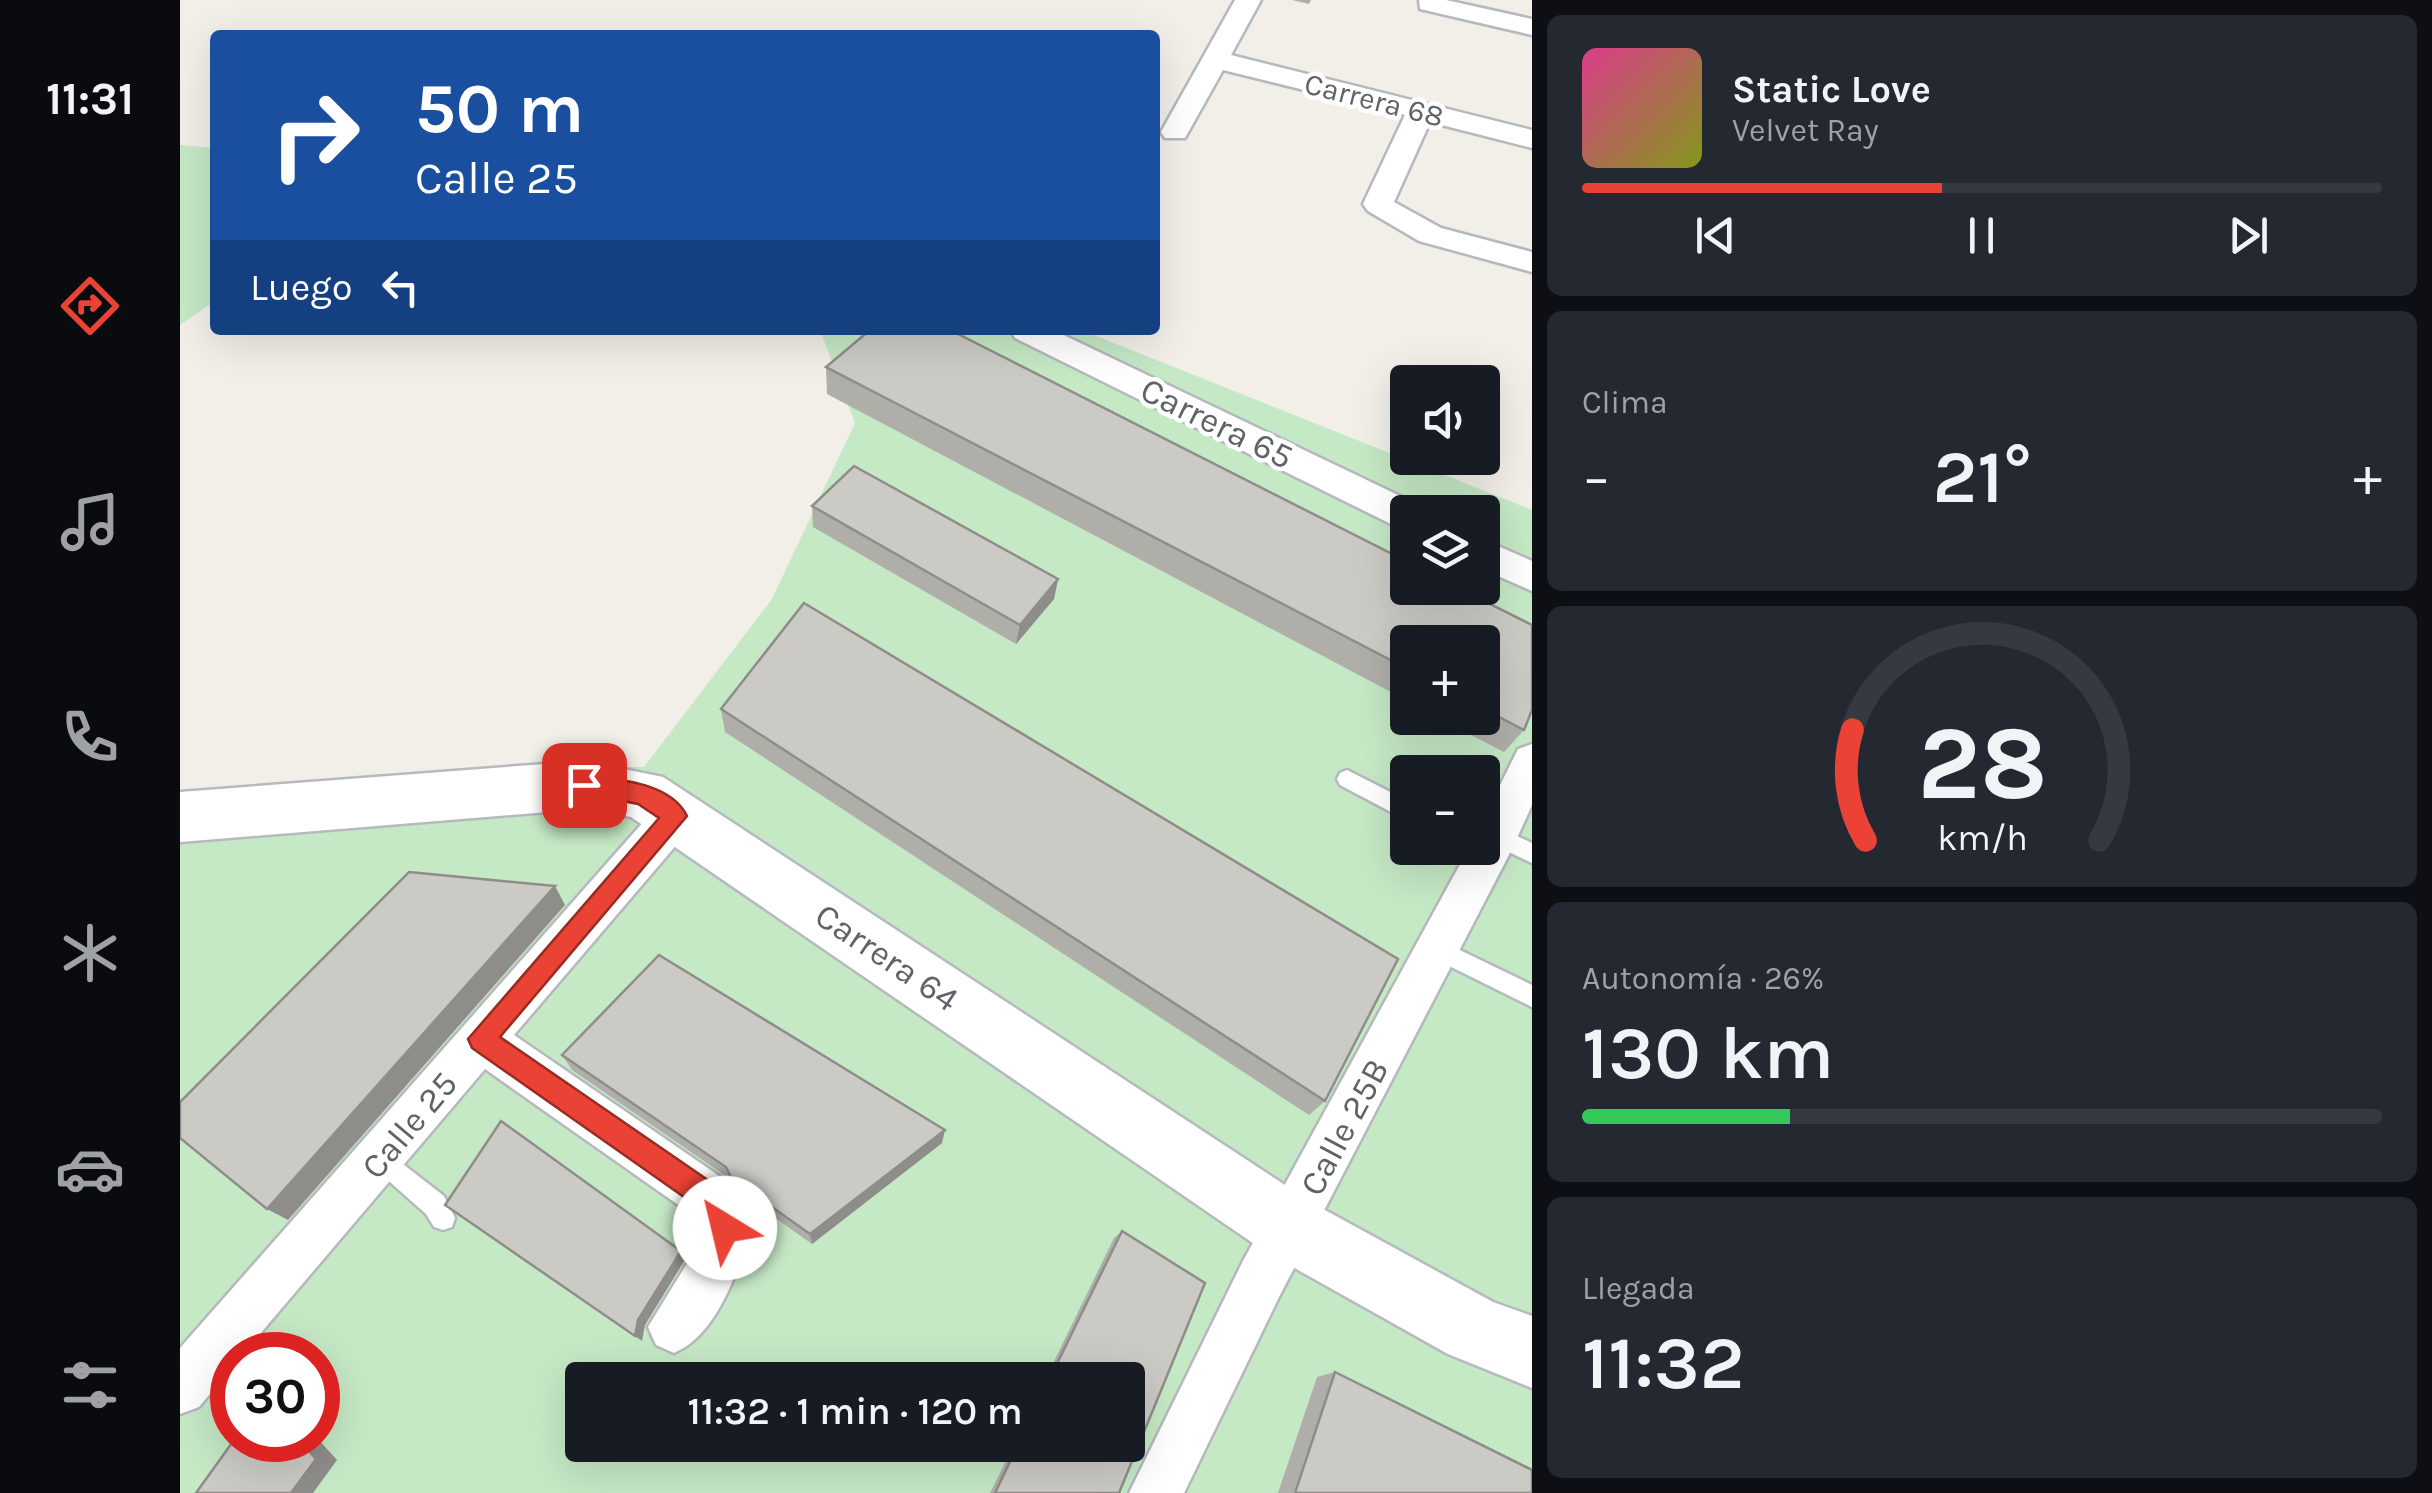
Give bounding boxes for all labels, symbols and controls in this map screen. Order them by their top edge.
street label: Carrera 68 [1301,65,1447,135]
text: Static Love [1732,67,1931,112]
text: 50 m [415,68,584,150]
icon: right [250,70,380,200]
text: 11:31 [46,73,134,125]
text: Velvet Ray [1732,112,1879,149]
text: Calle 25 [415,152,578,204]
icon: previous [1688,208,1743,263]
icon: pause [1954,208,2009,263]
icon: next [2221,208,2276,263]
icon: left [373,260,428,315]
text: Luego [250,265,353,310]
icon: directions [55,271,125,341]
map controls [1390,365,1500,865]
button: sound [1390,365,1500,475]
street label: Carrera 65 [1134,369,1299,478]
text: Clima [1582,384,1668,421]
text: 21° [1932,433,2032,521]
text: − [1582,445,1611,509]
text: + [2353,445,2382,509]
icon: music [55,487,125,557]
button: layers [1390,495,1500,605]
button: + [1390,625,1500,735]
icon: phone [55,702,125,772]
text: 28 [1917,703,2047,824]
pin [542,743,627,828]
button: − [1390,755,1500,865]
icon: arrive [557,758,612,813]
text: km/h [1937,817,2027,859]
street label: Carrera 64 [807,895,966,1020]
icon: climate [55,918,125,988]
text: Autonomía · 26% [1582,960,1824,997]
text: 130 km [1582,1009,1834,1097]
street label: Calle 25B [1292,1052,1397,1202]
street label: Calle 25 [353,1064,466,1187]
icon: car [55,1134,125,1204]
position arrow [673,1176,777,1280]
text: Llegada [1582,1270,1695,1307]
text: 11:32 [1582,1319,1745,1407]
speed limit sign: 30 [210,1332,340,1462]
icon: filters [55,1350,125,1420]
text: 11:32 · 1 min · 120 m [687,1389,1023,1434]

